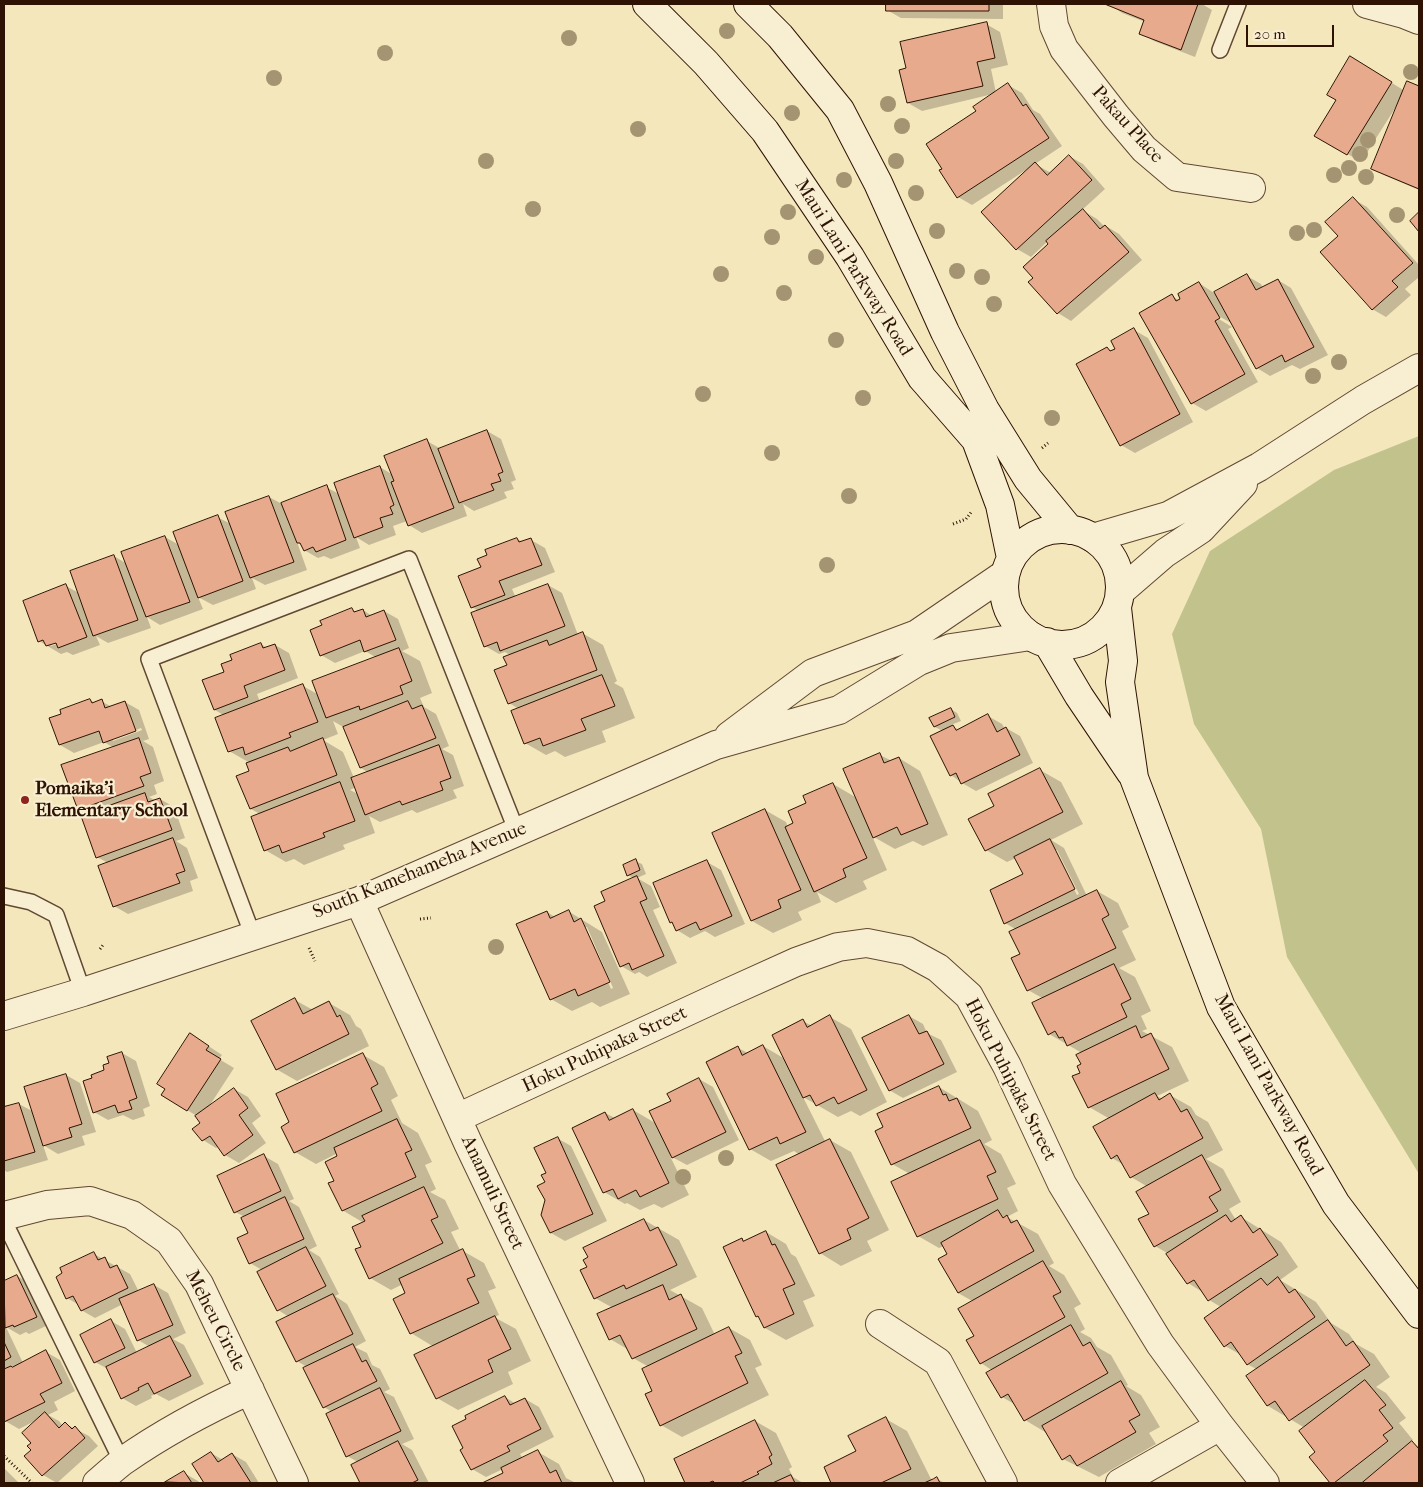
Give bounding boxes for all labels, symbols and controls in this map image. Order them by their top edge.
scale bar [1248,15,1336,47]
text: 20 m [1254,25,1286,43]
street label: Pakau Place [1086,81,1168,169]
street label: Maui Lani Parkway Road [789,175,917,361]
place label: Pomaika'i Elementary School [35,778,188,822]
marker: Pomaika'i Elementary School [19,794,31,806]
street label: South Kamehameha Avenue [310,818,530,924]
street label: Maui Lani Parkway Road [1209,990,1327,1180]
street label: Hoku Puhipaka Street [959,995,1061,1165]
street label: Hoku Puhipaka Street [519,1002,691,1098]
street label: Anamuli Street [456,1132,528,1254]
street label: Meheu Circle [180,1267,250,1375]

